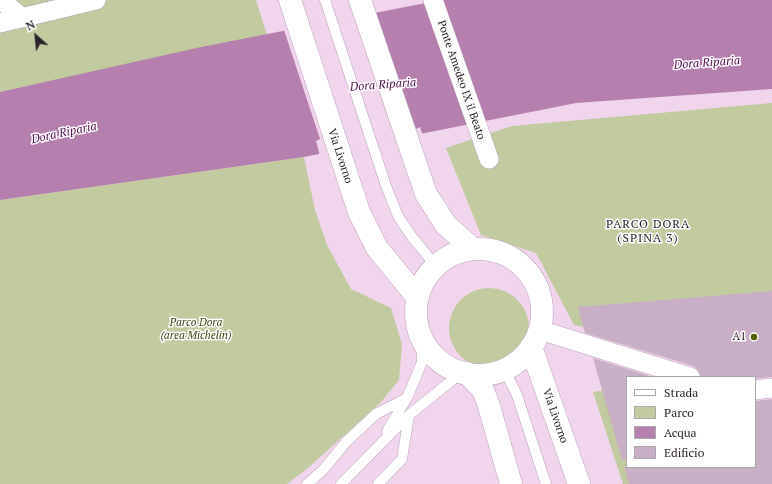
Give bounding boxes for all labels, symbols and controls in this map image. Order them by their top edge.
north arrow [16,16,56,56]
text: N [24,17,37,33]
street label: Ponte Amedeo IX il Beato [434,19,488,141]
water label: Dora Riparia [673,53,741,73]
water label: Dora Riparia [349,75,417,95]
water label: Dora Riparia [30,119,98,147]
street label: Via Livorno [325,127,355,185]
district label: PARCO DORA (SPINA 3) [606,218,690,246]
park label: Parco Dora (area Michelin) [160,316,232,342]
place label: A1 [733,330,746,344]
marker: A1 [749,332,759,342]
legend [626,376,756,468]
text: Strada [664,385,698,400]
street label: Via Livorno [540,387,570,445]
text: Parco [664,405,694,420]
text: Acqua [664,425,697,440]
text: Edificio [664,445,704,460]

